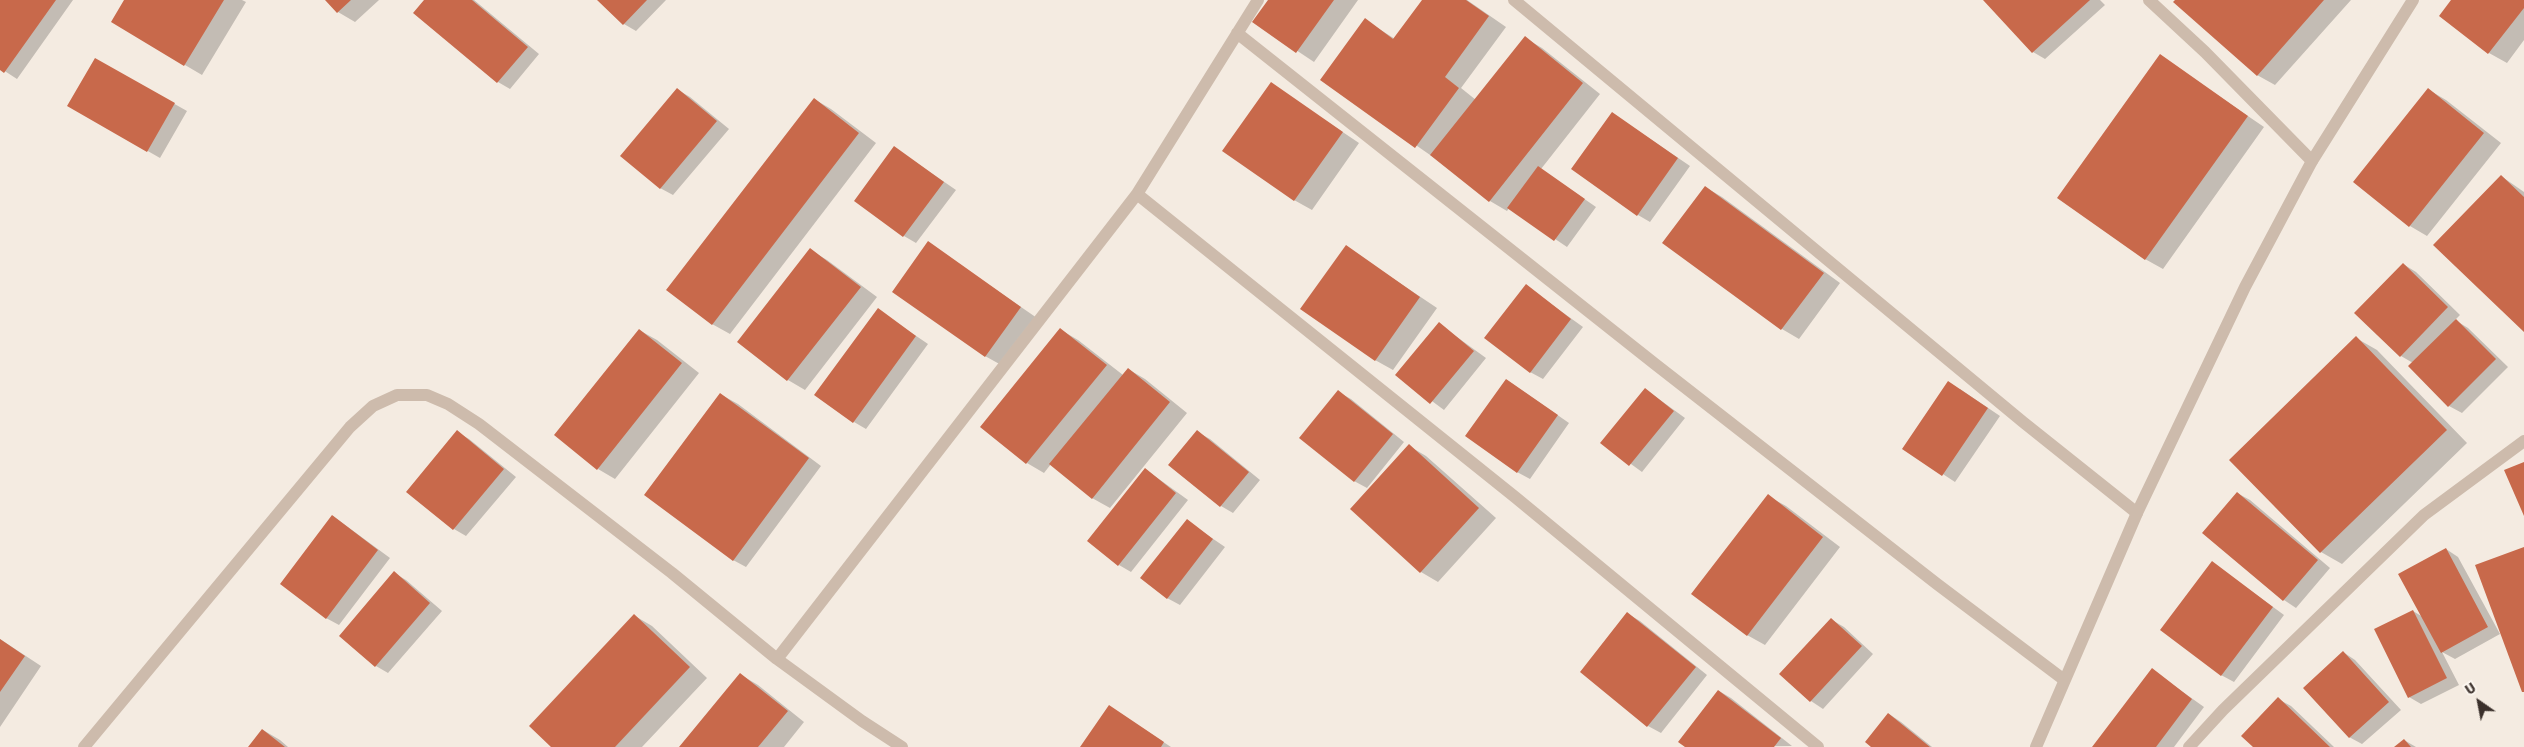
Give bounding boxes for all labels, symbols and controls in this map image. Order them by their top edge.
north arrow [2454,677,2504,727]
text: U [2462,679,2479,699]

